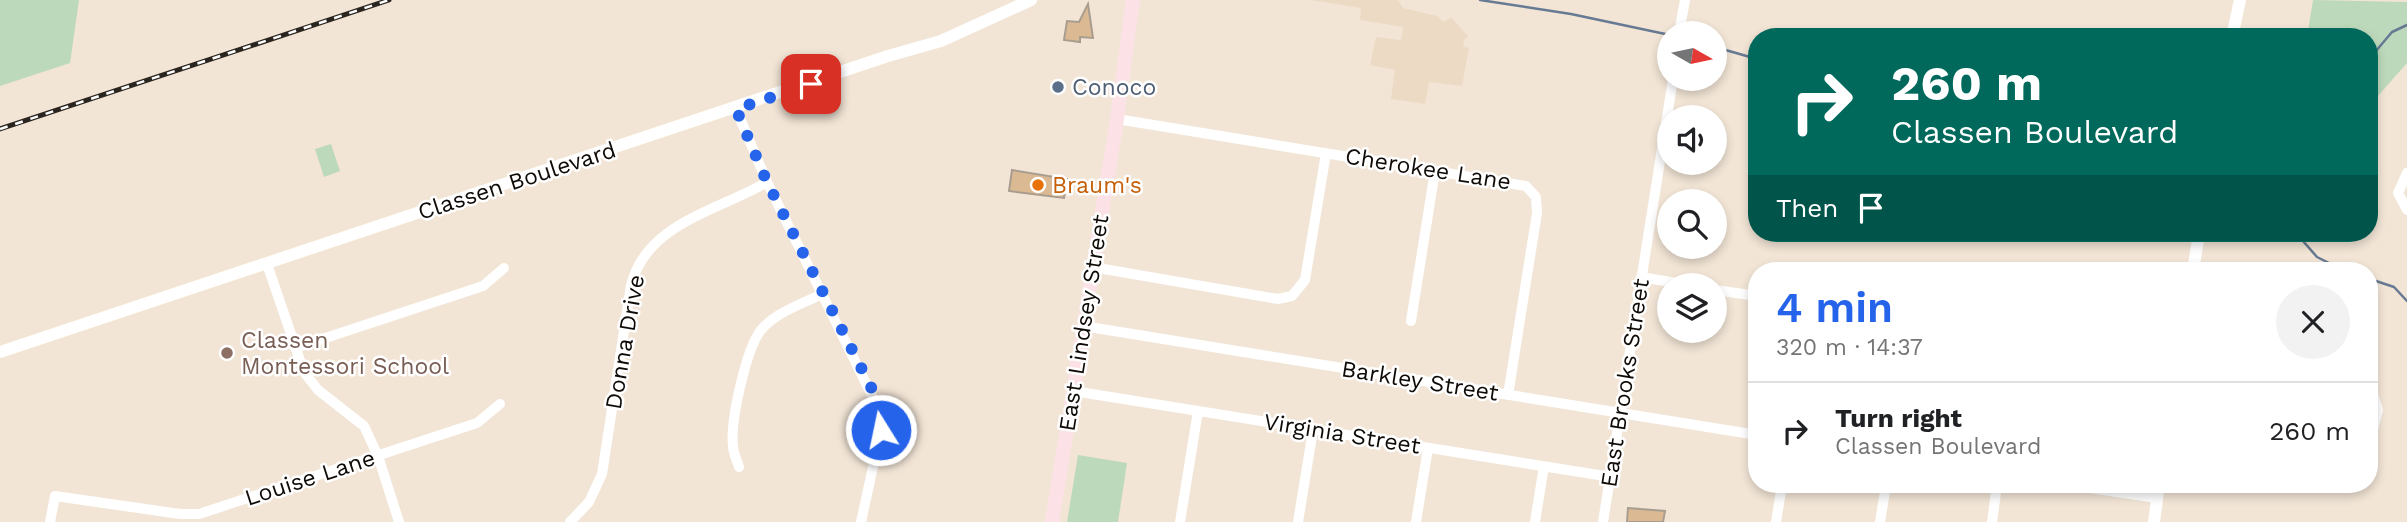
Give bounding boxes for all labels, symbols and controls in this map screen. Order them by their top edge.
north arrow [1657,21,1727,91]
map controls [1657,21,1727,343]
pin [781,54,841,114]
text: 260 m [1891,54,2042,112]
icon: right [1776,56,1867,147]
icon: arrive [792,65,830,103]
place label: Conoco [1072,74,1156,101]
marker: Conoco [1050,79,1066,95]
button: sound [1657,105,1727,175]
text: Classen Boulevard [1891,113,2178,151]
street label: Classen Boulevard [415,136,619,226]
street label: Cherokee Lane [1343,143,1513,195]
place label: Braum's [1052,172,1142,199]
marker: Braum's [1030,177,1046,193]
button: search [1657,189,1727,259]
icon: arrive [1852,189,1890,227]
text: Then [1776,193,1838,223]
street label: East Lindsey Street [1054,212,1115,433]
street label: Donna Drive [600,272,650,412]
button: layers [1657,273,1727,343]
street label: East Brooks Street [1595,276,1655,489]
text: 4 min [1776,283,1893,332]
button: close [2276,285,2350,359]
place label: Classen Montessori School [241,327,449,380]
text: 320 m · 14:37 [1776,334,1923,361]
marker: Classen Montessori School [219,345,235,361]
street label: Barkley Street [1340,355,1501,407]
position arrow [844,393,918,467]
text: Turn right [1835,403,1962,433]
street label: Virginia Street [1262,408,1423,460]
icon: right [1776,412,1814,450]
text: 260 m [2269,416,2350,446]
text: Classen Boulevard [1835,433,2042,460]
street label: Louise Lane [242,444,378,512]

